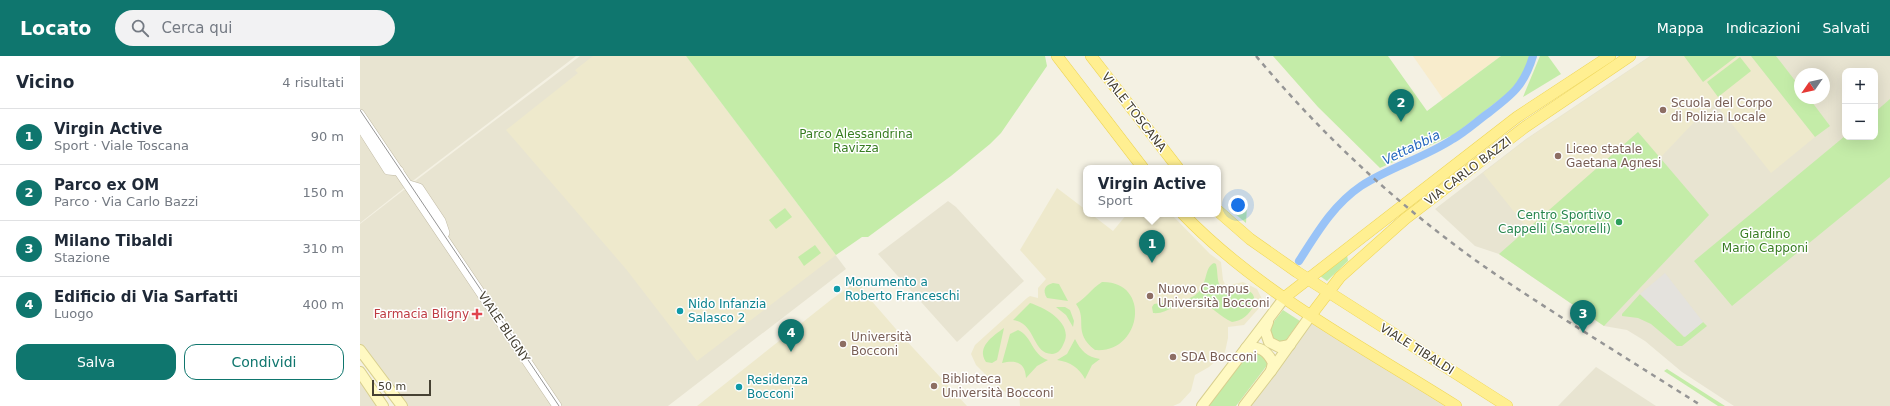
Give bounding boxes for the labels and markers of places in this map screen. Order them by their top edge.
pin: 2 [1388,89,1414,122]
place label: Scuola del Corpo di Polizia Locale [1671,96,1772,124]
marker: Scuola del Corpo di Polizia Locale [1658,105,1668,115]
place label: Liceo statale Gaetana Agnesi [1566,142,1661,170]
marker: Liceo statale Gaetana Agnesi [1553,151,1563,161]
place label: Centro Sportivo Cappelli (Savorelli) [1498,208,1611,236]
marker: Centro Sportivo Cappelli (Savorelli) [1614,217,1624,227]
pin: 1 [1139,230,1165,263]
place label: Monumento a Roberto Franceschi [845,275,960,303]
place label: Nuovo Campus Università Bocconi [1158,282,1270,310]
marker: Monumento a Roberto Franceschi [832,284,842,294]
marker: Nuovo Campus Università Bocconi [1145,291,1155,301]
place label: Nido Infanzia Salasco 2 [688,297,766,325]
pin: 3 [1570,300,1596,333]
marker: Nido Infanzia Salasco 2 [675,306,685,316]
place label: Farmacia Bligny [374,307,469,321]
marker: Farmacia Bligny [472,309,482,319]
pin: 4 [778,319,804,352]
place label: Università Bocconi [851,330,912,358]
marker: Università Bocconi [838,339,848,349]
place label: SDA Bocconi [1181,350,1257,364]
marker: SDA Bocconi [1168,352,1178,362]
place label: Biblioteca Università Bocconi [942,372,1054,400]
place label: Residenza Bocconi [747,373,808,401]
marker: Biblioteca Università Bocconi [929,381,939,391]
marker: Residenza Bocconi [734,382,744,392]

